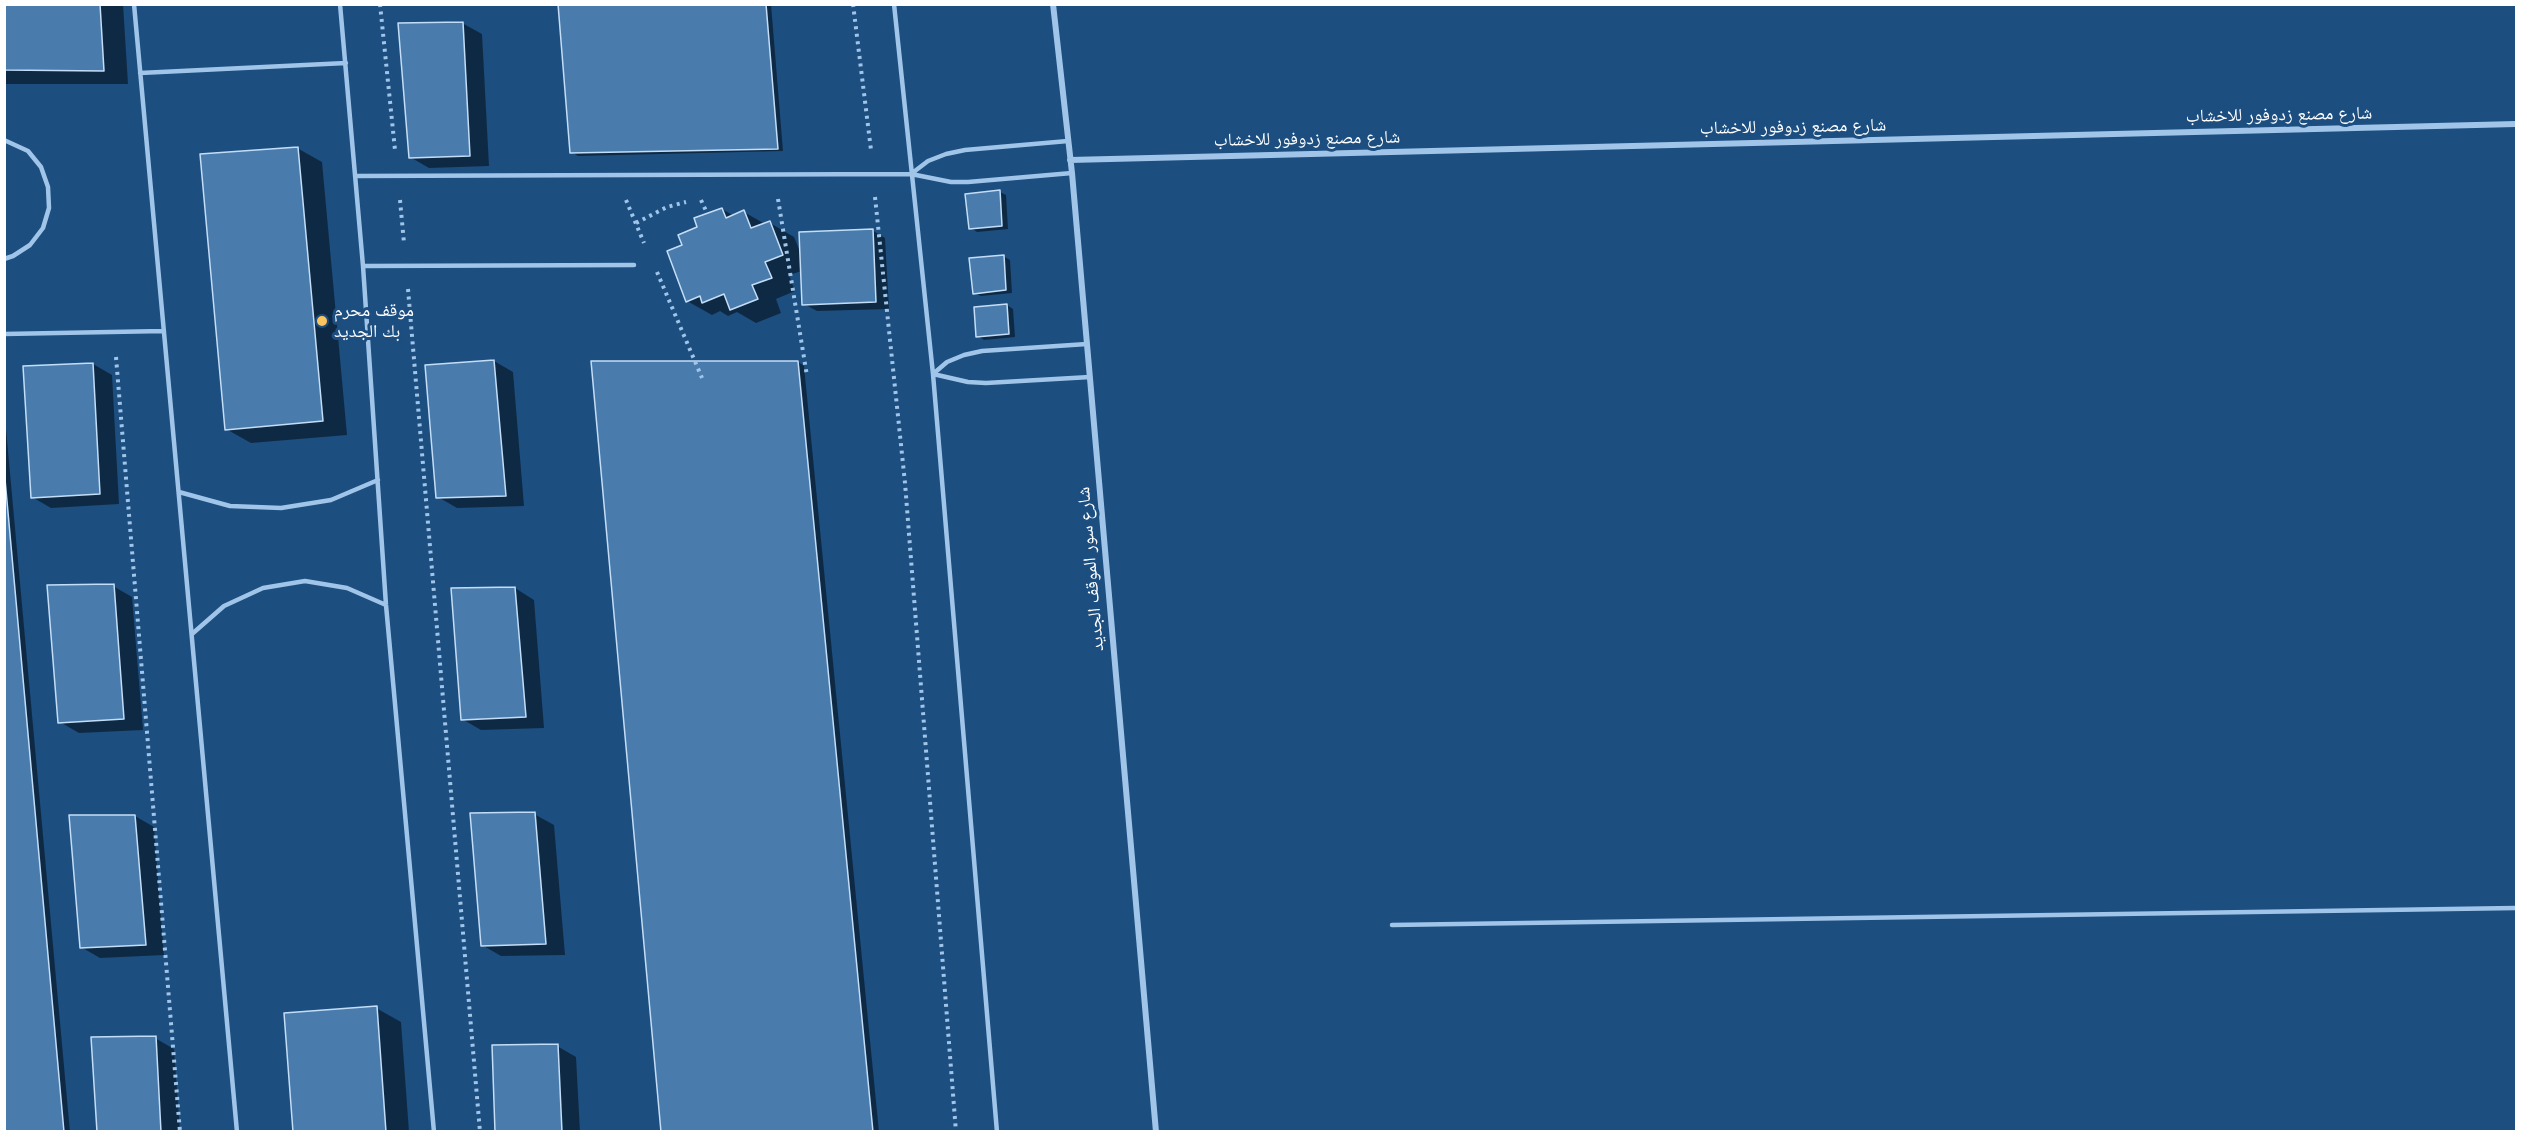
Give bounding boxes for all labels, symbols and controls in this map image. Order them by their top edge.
street label: شارع مصنع زدوفور للاخشاب [2185,103,2373,127]
street label: شارع مصنع زدوفور للاخشاب [1699,115,1887,139]
street label: شارع مصنع زدوفور للاخشاب [1213,127,1401,151]
place label: موقف محرم بك الجديد [334,300,414,342]
marker: موقف محرم بك الجديد [315,314,329,328]
street label: شارع سور الموقف الجديد [1073,486,1109,652]

